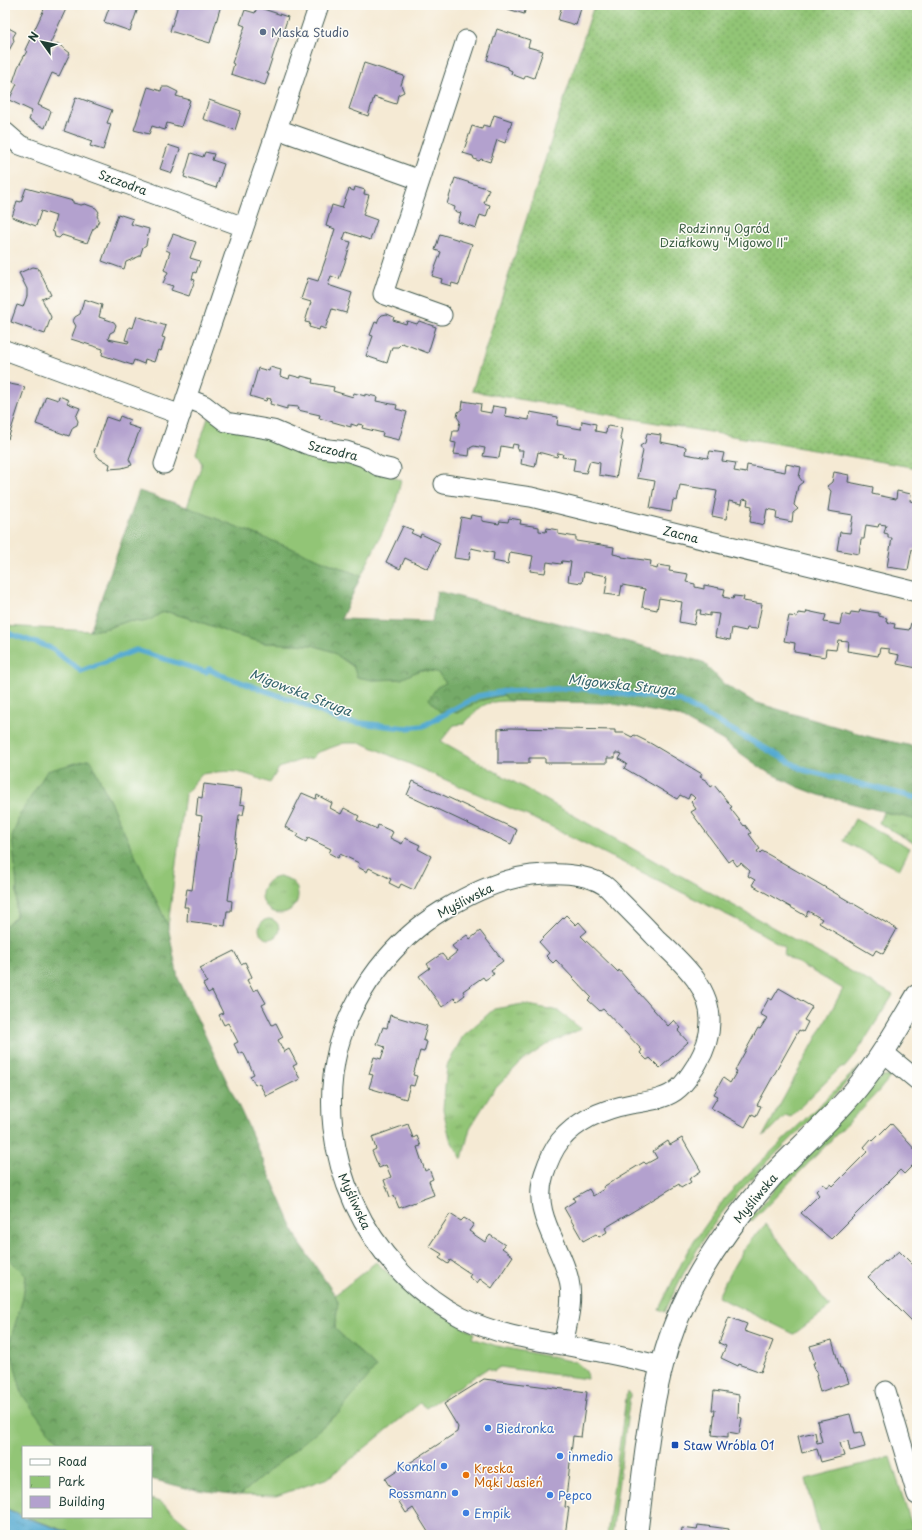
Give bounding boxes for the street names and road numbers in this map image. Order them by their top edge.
street label: Szczodra [96,165,150,199]
street label: Szczodra [306,436,360,465]
street label: Zacna [661,521,701,547]
street label: Myśliwska [434,878,496,922]
street label: Myśliwska [729,1169,782,1227]
street label: Myśliwska [334,1170,376,1233]

